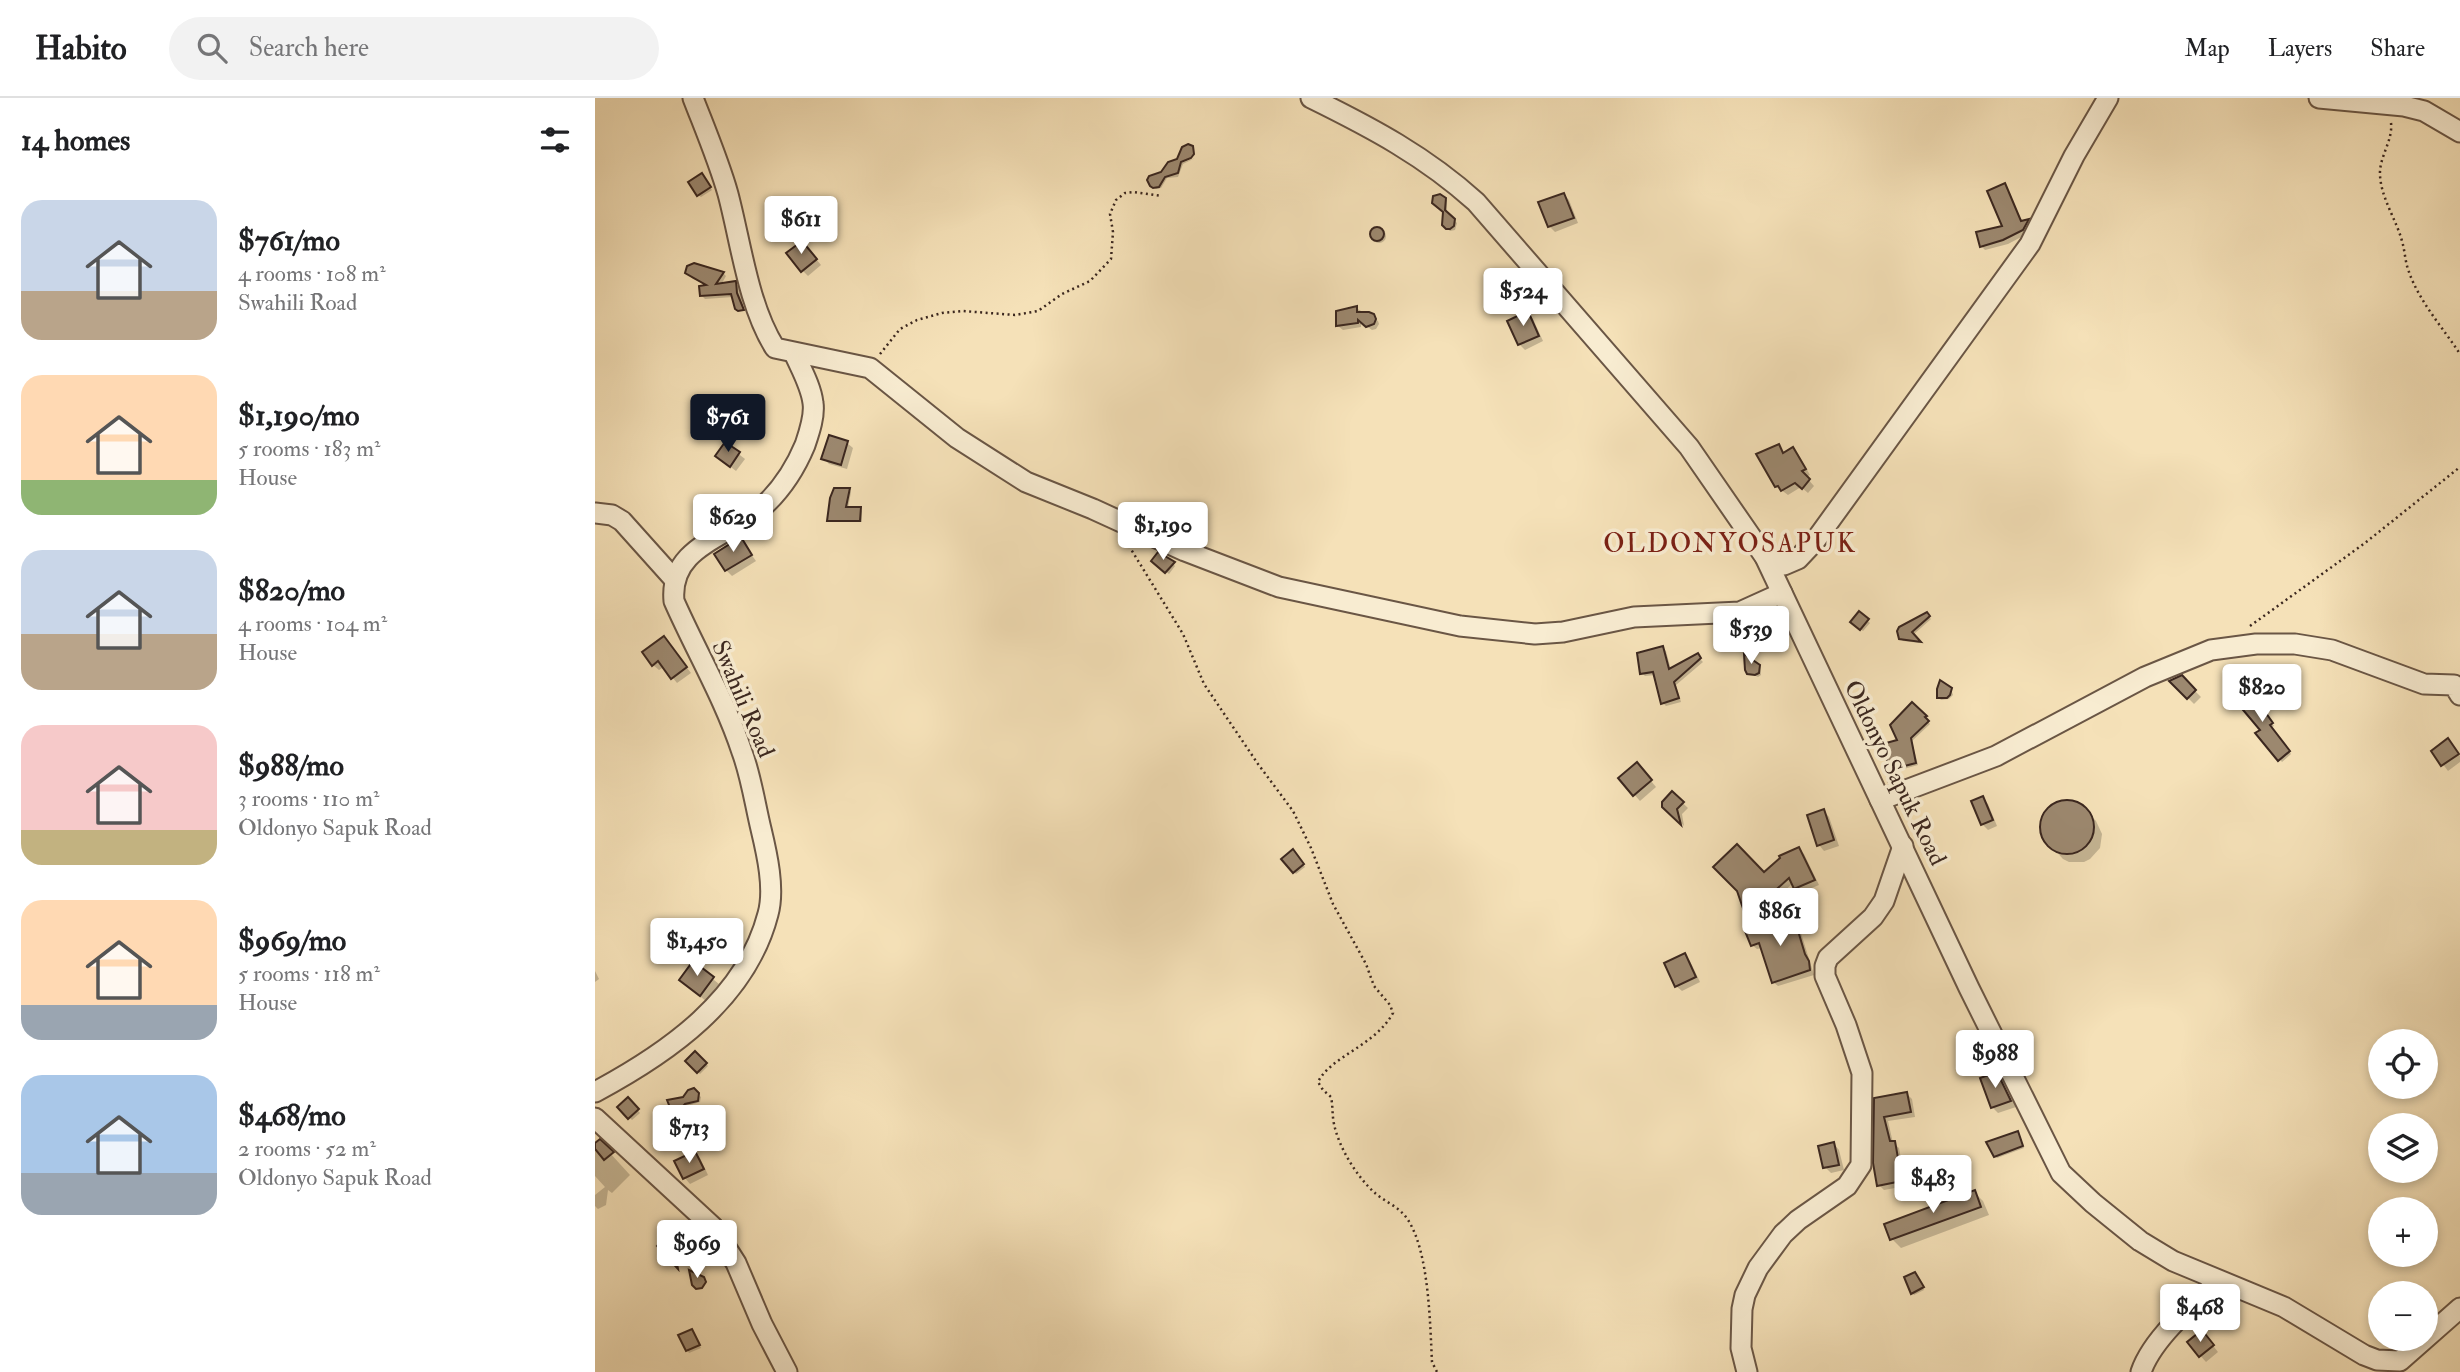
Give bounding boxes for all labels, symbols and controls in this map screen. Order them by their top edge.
search box [169,17,659,80]
text: Habito [35,28,127,69]
icon: search [193,29,231,67]
text: Search here [249,32,369,64]
text: Map [2185,33,2230,64]
text: Layers [2268,33,2332,64]
text: Share [2370,33,2425,64]
icon: filters [536,121,574,159]
text: 14 homes [21,122,130,159]
pin: $611 [760,197,842,256]
text: $611 [781,204,821,233]
text: $761/mo [238,222,340,259]
icon: home [77,228,161,312]
text: 4 rooms · 108 m² [238,259,386,288]
pin: $524 [1482,268,1564,328]
text: $524 [1499,276,1547,305]
text: Swahili Road [238,288,357,317]
pin: $761 [687,394,769,454]
text: $1,190/mo [238,397,360,434]
text: $761 [706,402,750,431]
icon: home [77,403,161,487]
text: 5 rooms · 183 m² [238,434,381,463]
text: House [238,463,297,492]
pin: $629 [692,494,774,554]
text: $629 [709,502,757,531]
pin: $1,190 [1106,503,1220,562]
text: $1,190 [1134,510,1192,539]
district label: OLDONYOSAPUK [1603,528,1857,560]
text: $820/mo [238,572,345,609]
icon: home [77,578,161,662]
pin: $539 [1710,606,1792,666]
text: 4 rooms · 104 m² [238,609,387,638]
text: $539 [1729,614,1773,643]
street label: Swahili Road [704,636,782,763]
text: House [238,638,297,667]
pin: $820 [2221,664,2303,724]
text: $820 [2238,672,2286,701]
street label: Oldonyo Sapuk Road [1837,675,1953,871]
text: $988/mo [238,747,344,784]
icon: home [77,753,161,837]
text: 3 rooms · 110 m² [238,784,379,813]
text: Oldonyo Sapuk Road [238,813,432,842]
pin: $861 [1739,888,1821,948]
text: $861 [1758,896,1802,925]
pin: $1,450 [640,918,754,978]
text: $969/mo [238,922,346,959]
text: $1,450 [666,926,728,955]
icon: home [77,928,161,1012]
text: 5 rooms · 118 m² [238,959,380,988]
text: House [238,988,297,1017]
map controls [2368,1029,2438,1351]
button: locate [2368,1029,2438,1099]
pin: $988 [1954,1030,2036,1090]
text: $988 [1972,1038,2018,1067]
text: $468/mo [238,1097,346,1134]
icon: home [77,1103,161,1187]
pin: $713 [648,1105,730,1165]
text: $713 [669,1113,709,1142]
button: layers [2368,1113,2438,1183]
text: 2 rooms · 52 m² [238,1134,376,1163]
pin: $483 [1892,1156,1974,1215]
text: Oldonyo Sapuk Road [238,1163,432,1192]
text: $483 [1910,1163,1956,1192]
button: + [2368,1197,2438,1267]
pin: $969 [656,1220,738,1280]
text: $969 [673,1228,721,1257]
button: − [2368,1281,2438,1351]
pin: $468 [2159,1284,2241,1344]
text: $468 [2176,1292,2224,1321]

